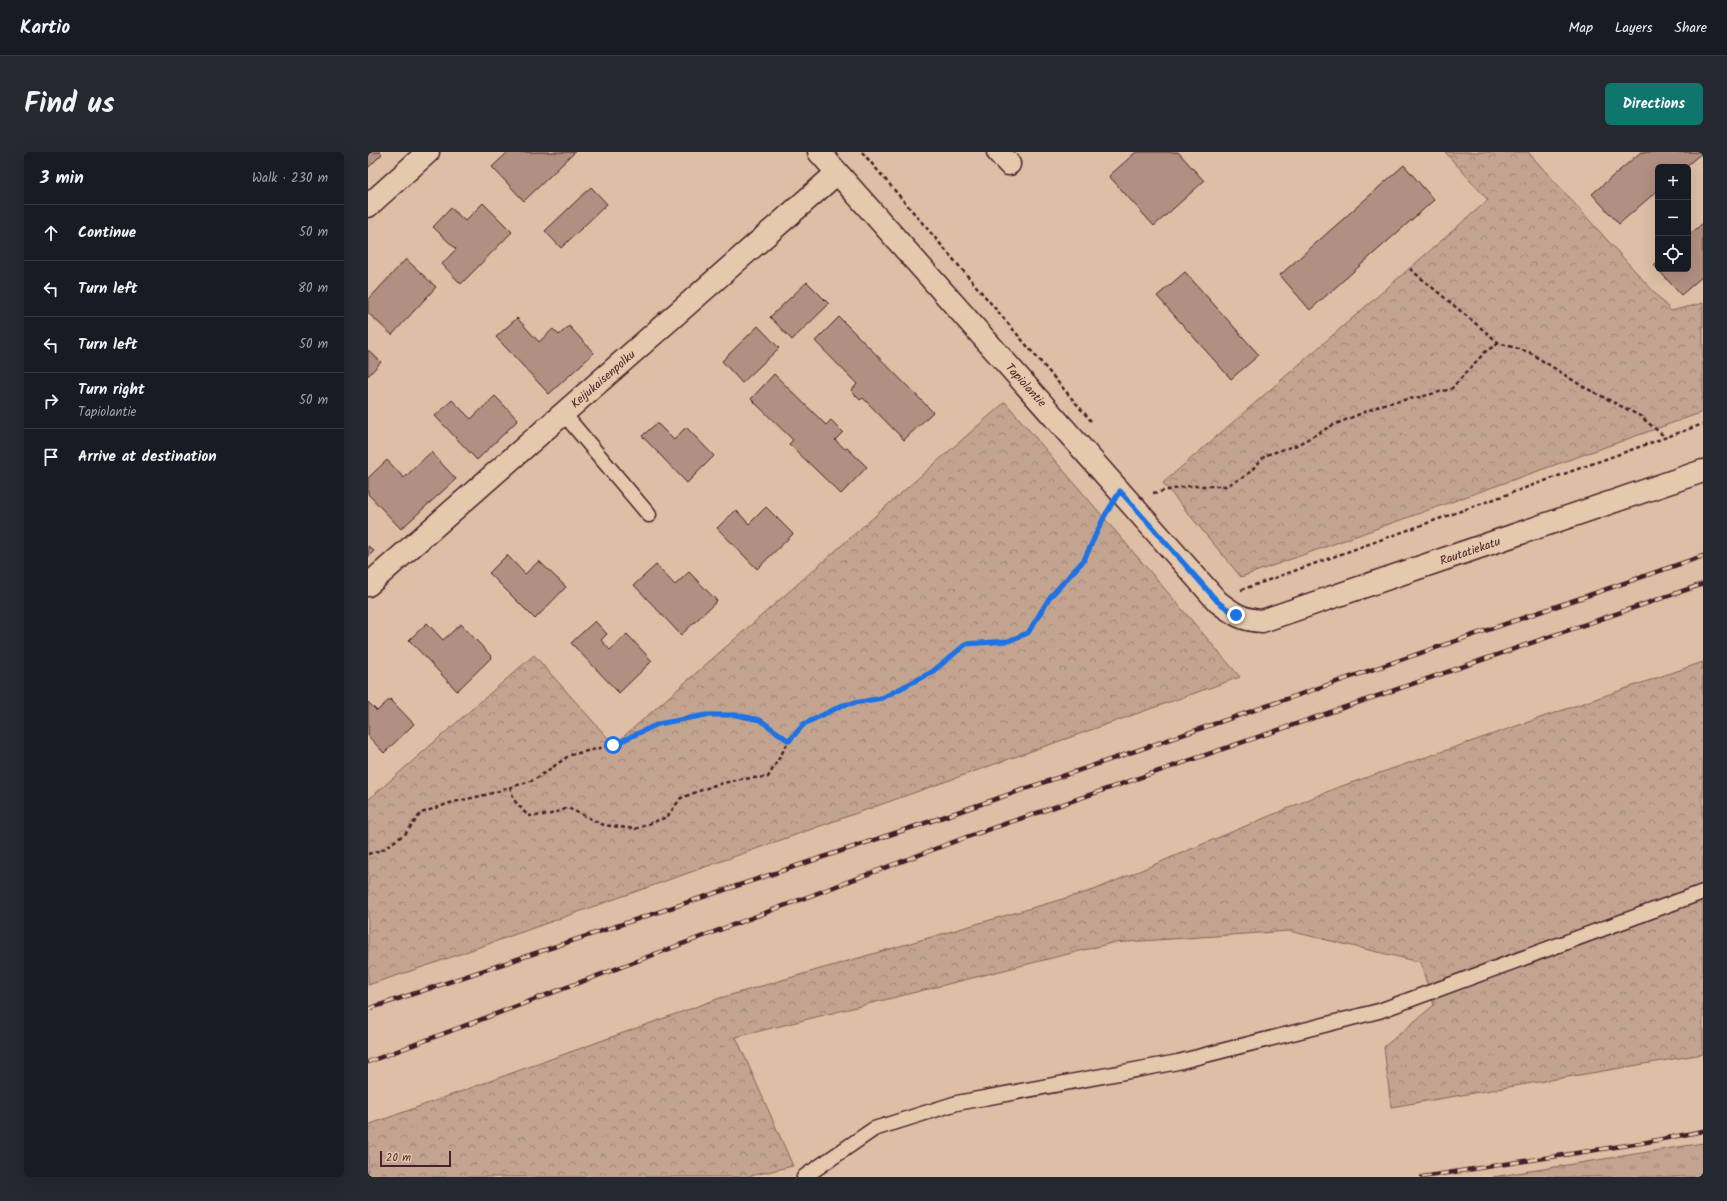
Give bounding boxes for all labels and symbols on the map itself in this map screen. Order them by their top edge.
street label: Keijukaisenpolku [567,346,640,413]
street label: Tapiolantie [1001,359,1051,412]
street label: Rautatiekatu [1437,532,1503,571]
route end [1227,606,1245,624]
route start [604,736,622,754]
scale bar [380,1149,451,1168]

